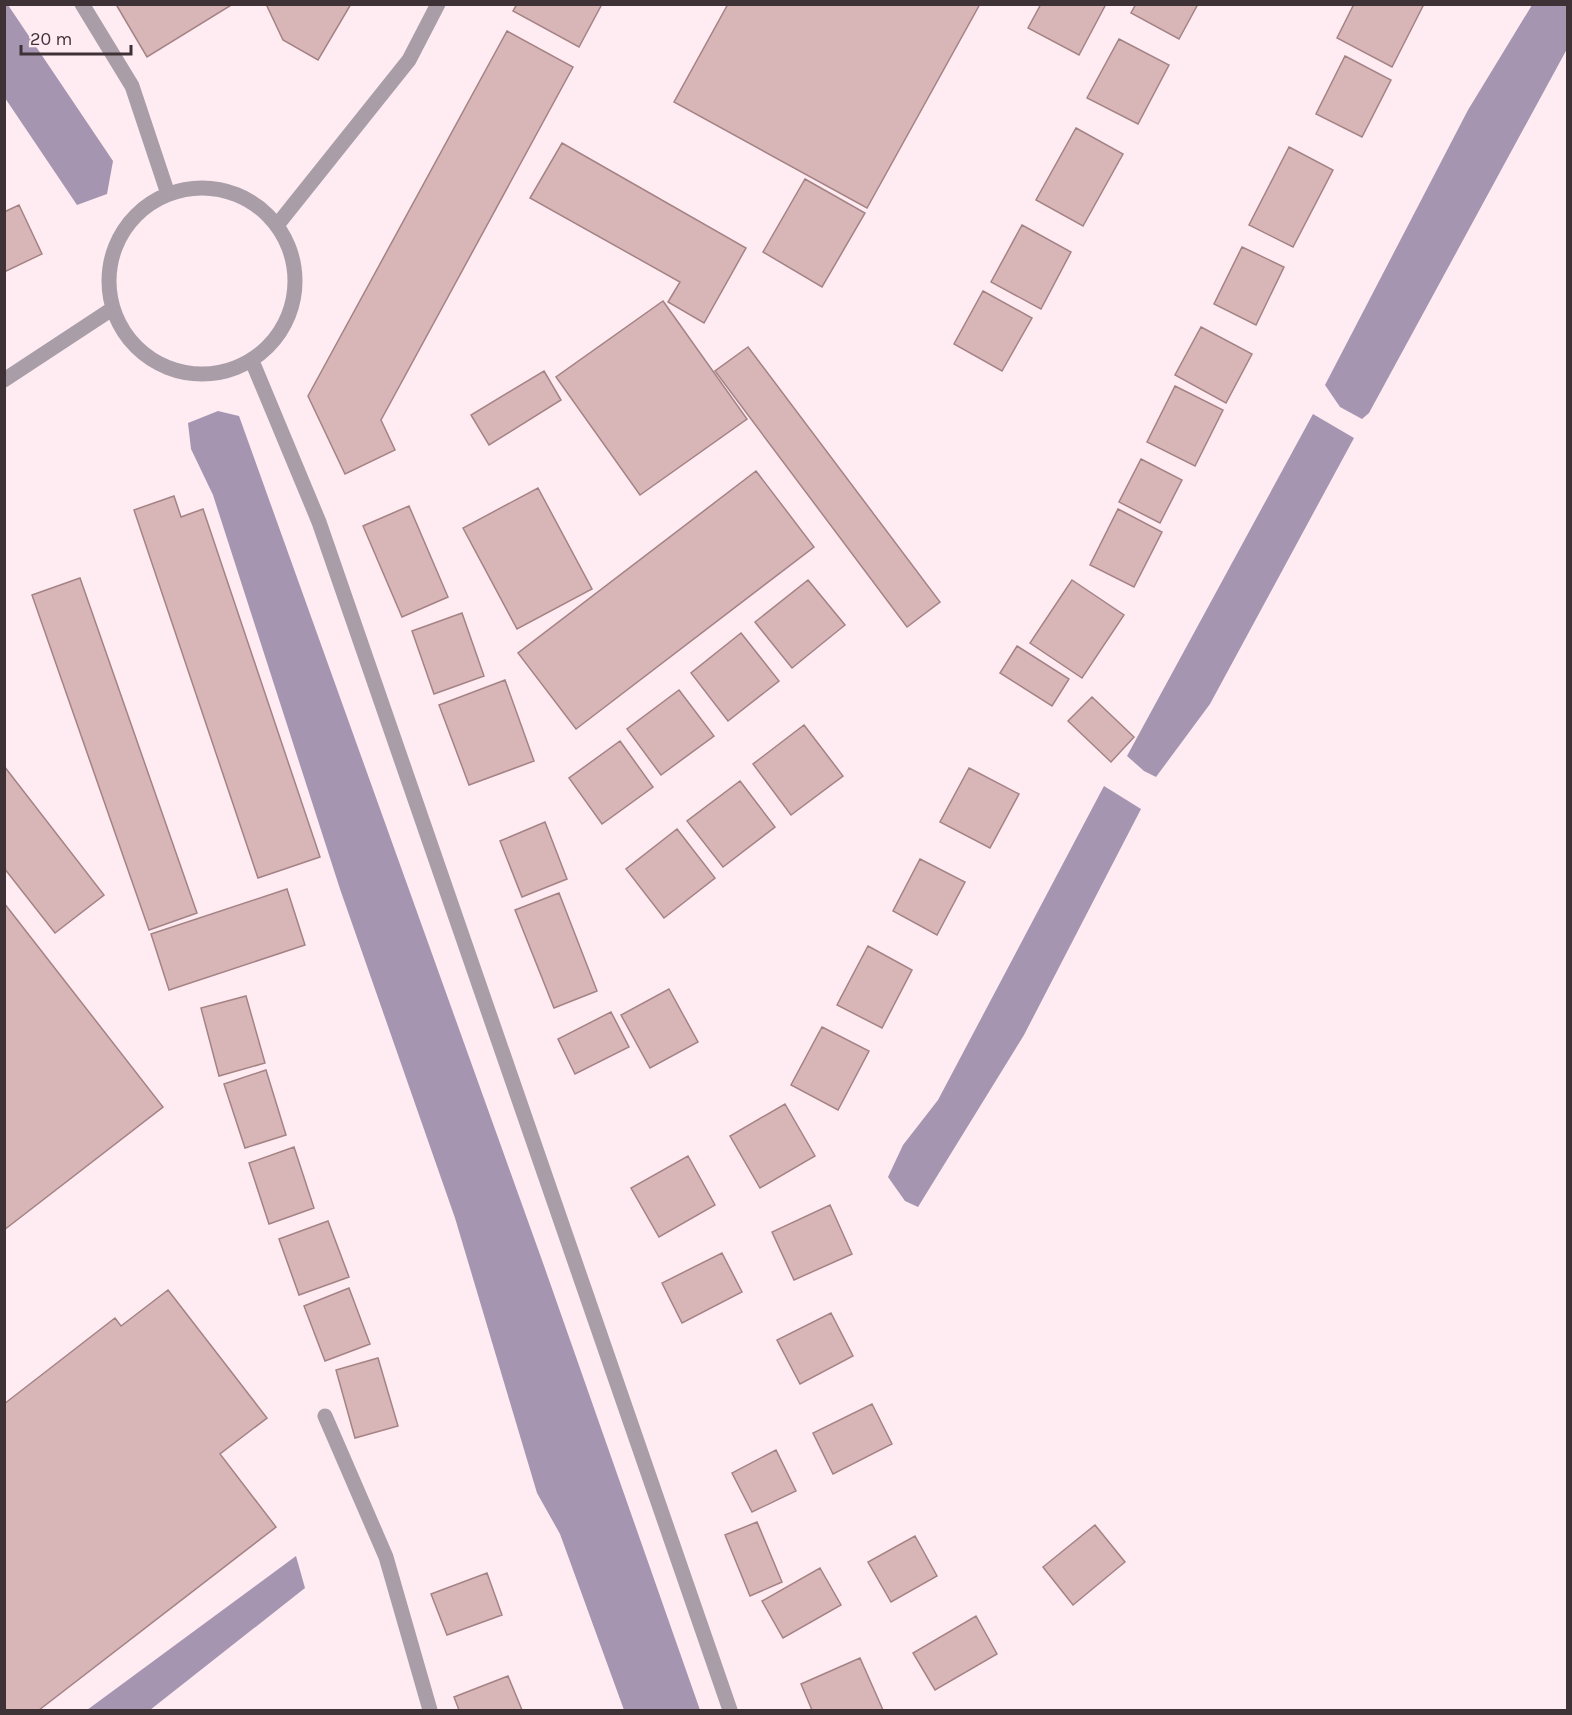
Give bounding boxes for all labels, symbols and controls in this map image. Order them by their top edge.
scale bar [21,18,130,56]
text: 20 m [30,28,72,50]

